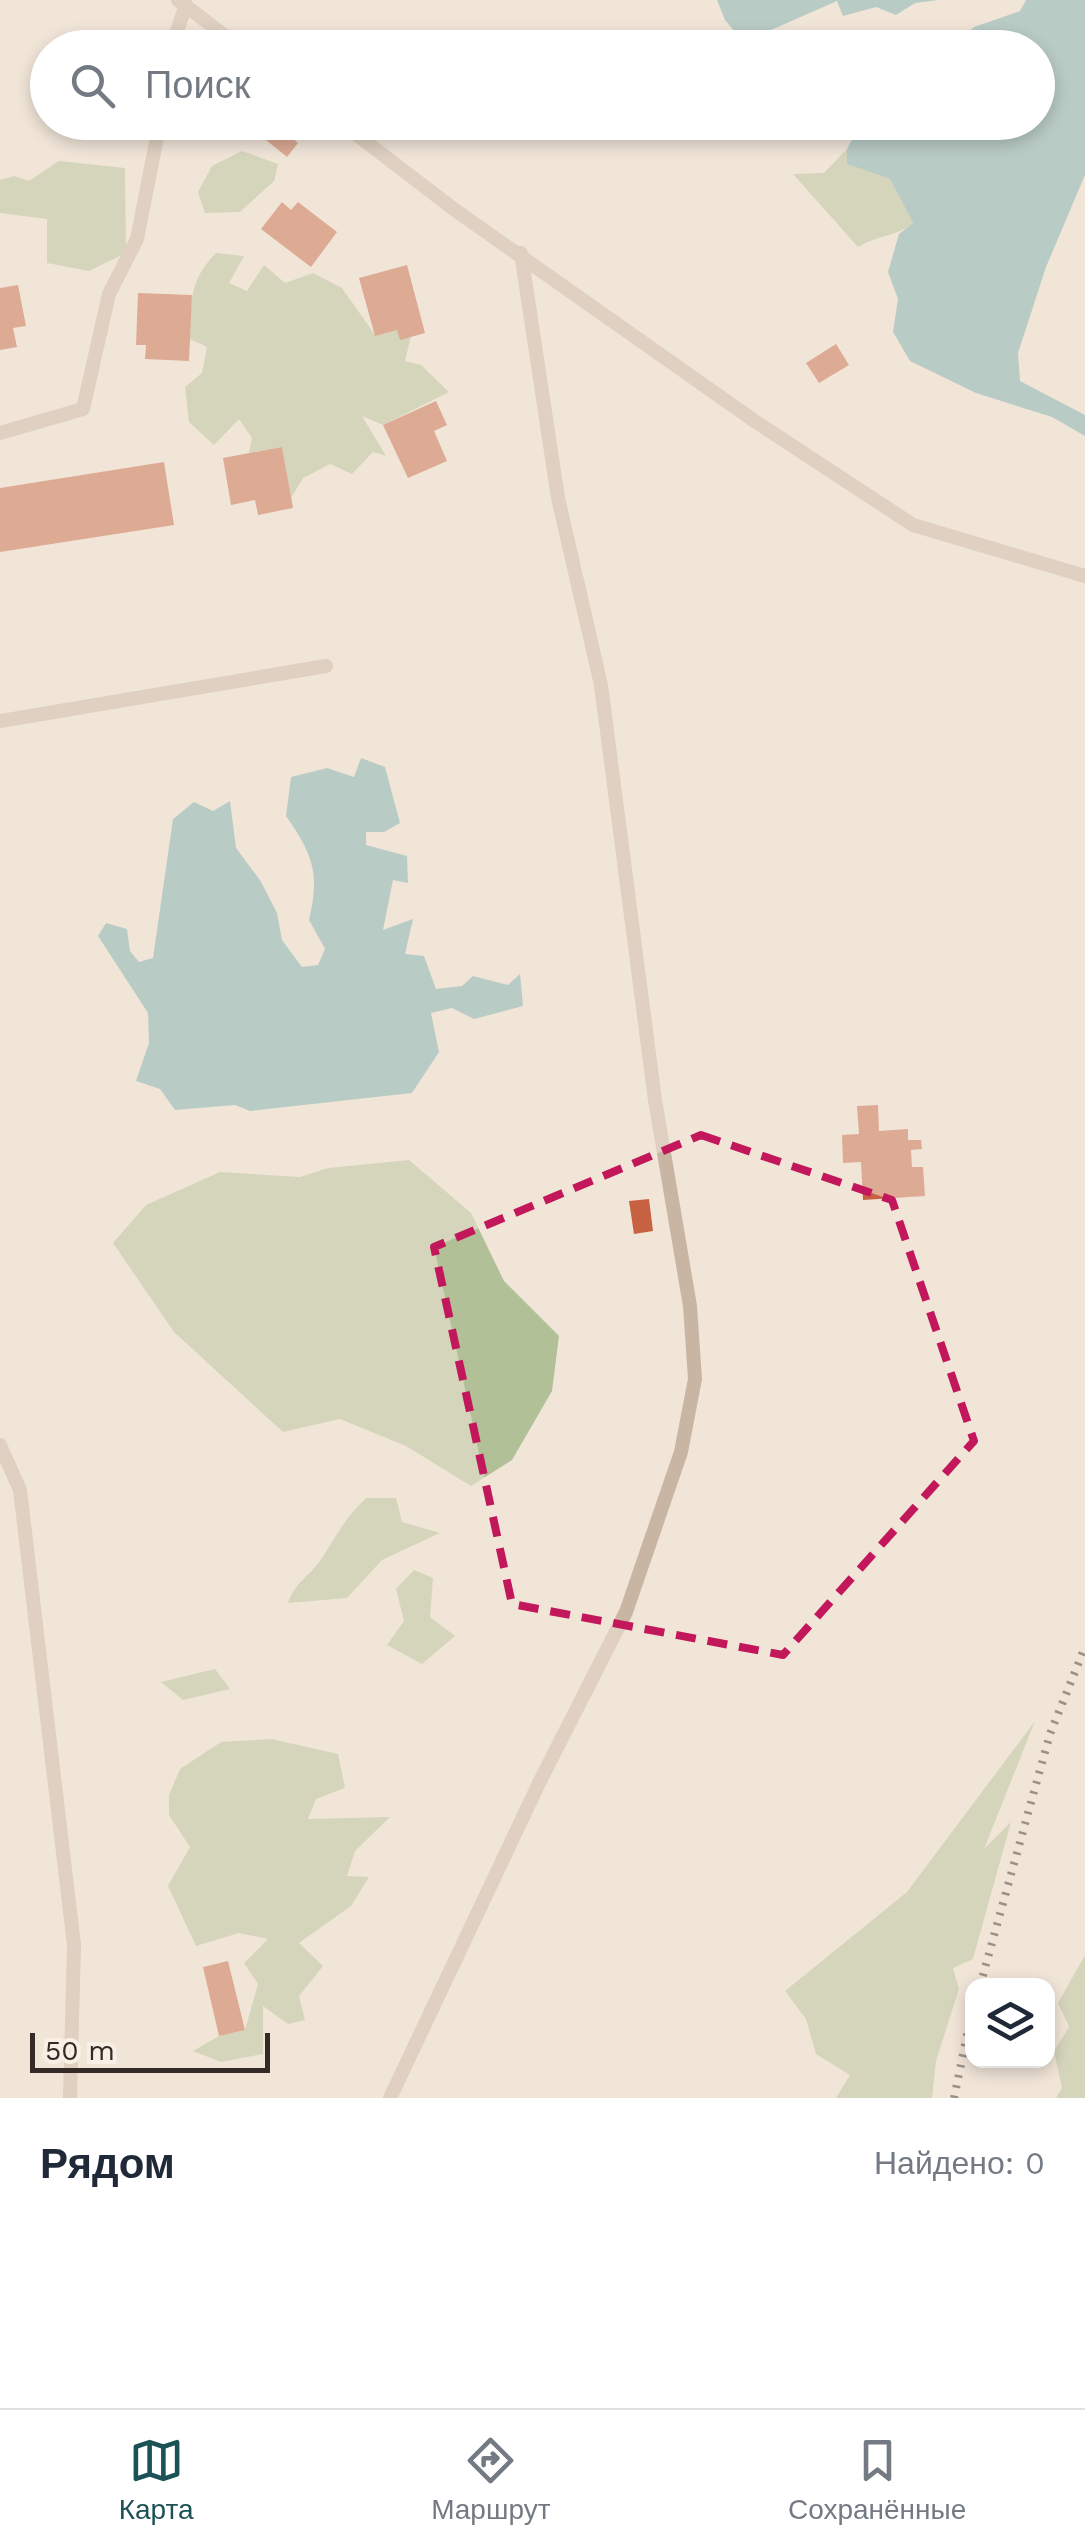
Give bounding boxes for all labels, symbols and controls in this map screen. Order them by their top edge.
search box [30,30,1055,140]
icon: search [65,58,120,113]
text: Поиск [145,63,250,107]
map controls [965,1978,1055,2068]
button: layers [965,1978,1055,2068]
scale bar [30,2028,270,2072]
text: 50 m [45,2034,115,2067]
text: Рядом [40,2139,175,2188]
text: Найдено: 0 [874,2144,1045,2182]
tab: Карта [119,2433,194,2526]
tab: Маршрут [431,2433,550,2526]
tab: Сохранённые [788,2433,966,2526]

